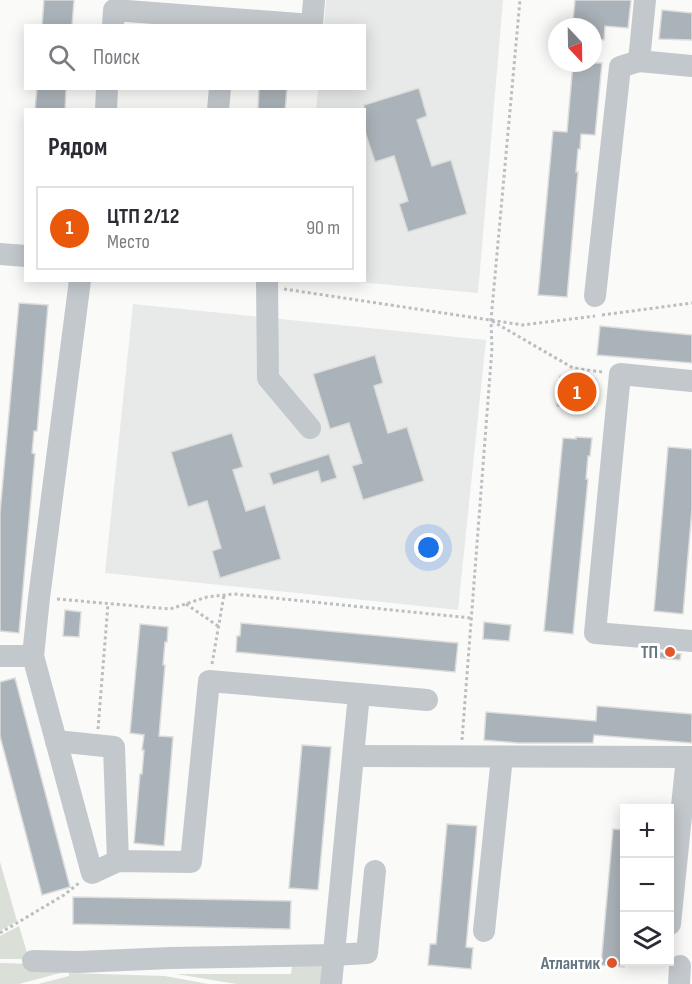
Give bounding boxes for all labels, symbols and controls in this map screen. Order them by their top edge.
north arrow [548,18,602,72]
search box [24,24,366,90]
icon: search [45,41,78,74]
text: Поиск [93,44,139,71]
text: Рядом [48,132,107,163]
text: ЦТП 2/12 [107,203,179,230]
text: 1 [66,216,73,240]
text: 90 m [306,216,340,240]
text: Место [107,230,150,254]
pin: 1 [558,370,596,414]
your location [414,533,443,562]
place label: ТП [641,642,658,663]
marker: ТП [663,645,677,659]
map controls [620,804,674,966]
button: + [620,804,674,858]
button: − [620,858,674,912]
button: layers [620,912,674,966]
place label: Атлантик [540,953,600,974]
marker: Атлантик [605,956,619,970]

